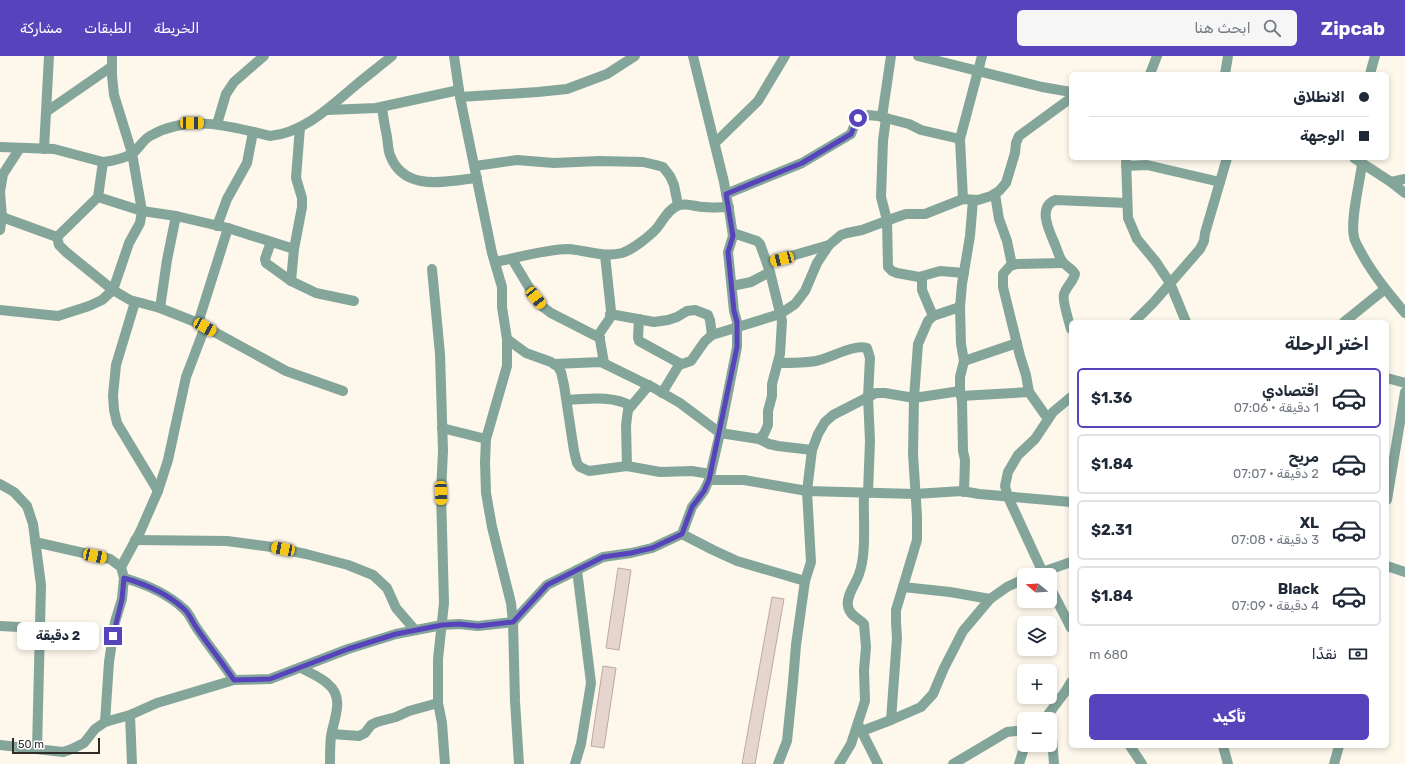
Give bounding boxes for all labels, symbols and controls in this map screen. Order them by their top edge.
search box [1017,10,1297,46]
icon: search [1261,17,1283,39]
text: Zipcab [1321,17,1385,40]
text: ابحث هنا [1194,19,1251,37]
text: مشاركة [20,20,62,37]
text: الطبقات [84,20,132,37]
text: الخريطة [154,20,199,37]
text: الانطلاق [1293,88,1345,106]
route start [849,109,867,127]
car [180,117,204,129]
text: الوجهة [1300,127,1345,145]
car [769,250,795,268]
car [524,285,548,311]
car [192,316,218,338]
text: اختر الرحلة [1285,333,1369,355]
icon: car [1331,380,1367,416]
text: اقتصادي [1262,382,1319,400]
text: $1.36 [1091,389,1132,407]
text: 1 دقيقة · 07:06 [1234,400,1319,415]
icon: car [1331,446,1367,482]
text: مريح [1288,448,1319,466]
text: $1.84 [1091,455,1133,473]
text: 2 دقيقة · 07:07 [1233,466,1319,481]
car [435,481,447,505]
icon: car [1331,512,1367,548]
text: XL [1300,514,1319,532]
text: $2.31 [1091,521,1132,539]
text: 3 دقيقة · 07:08 [1231,532,1319,547]
car [270,541,296,557]
car [82,548,108,564]
north arrow [1017,568,1057,608]
map controls [1017,568,1057,752]
icon: car [1331,578,1367,614]
text: Black [1278,580,1319,598]
text: $1.84 [1091,587,1133,605]
text: 4 دقيقة · 07:09 [1231,598,1319,613]
button: layers [1017,616,1057,656]
callout: 2 دقيقة [17,622,99,650]
route end [104,627,122,645]
text: 2 دقيقة [36,628,80,643]
icon: cash [1347,643,1369,665]
text: نقدًا [1312,645,1337,663]
text: 680 m [1089,647,1128,662]
button: + [1017,664,1057,704]
button: تأكيد [1089,694,1369,740]
button: − [1017,712,1057,752]
scale bar [12,736,100,755]
text: 50 m [18,738,44,751]

